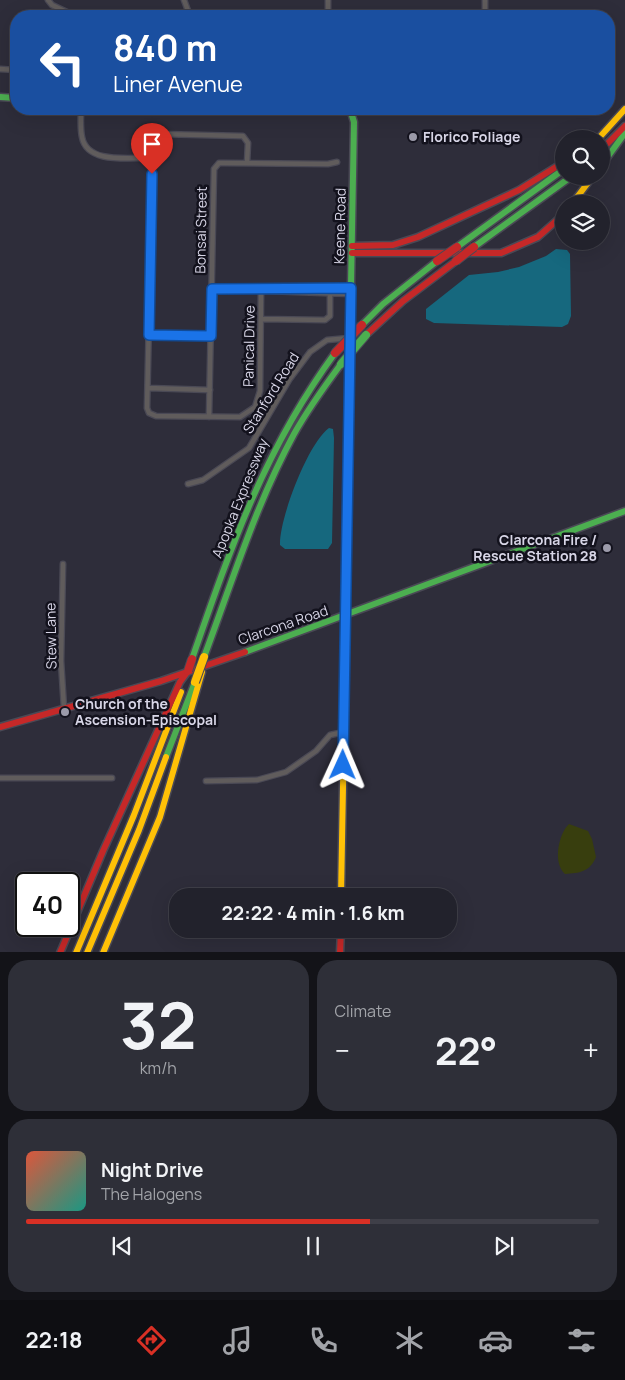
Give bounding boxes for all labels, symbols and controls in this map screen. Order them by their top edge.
text: 840 m [113,24,217,72]
icon: left [30,30,95,95]
text: Liner Avenue [113,69,243,99]
pin [131,123,173,174]
place label: Florico Foliage [423,127,520,146]
icon: arrive [138,130,166,158]
map controls [555,130,610,250]
button: search [555,130,610,185]
marker: Florico Foliage [407,131,419,143]
street label: Bonsai Street [190,186,211,274]
street label: Keene Road [329,188,350,264]
button: layers [555,195,610,250]
street label: Panical Drive [238,305,259,387]
street label: Stanford Road [238,348,303,437]
street label: Apopka Expressway [207,435,272,560]
place label: Clarcona Fire / Rescue Station 28 [473,530,597,565]
marker: Clarcona Fire / Rescue Station 28 [601,542,613,554]
street label: Clarcona Road [235,600,330,649]
street label: Stew Lane [40,602,61,670]
place label: Church of the Ascension-Episcopal [75,694,217,729]
marker: Church of the Ascension-Episcopal [59,706,71,718]
position arrow [316,738,368,790]
speed limit sign: 40 [15,872,80,937]
text: 22:22 · 4 min · 1.6 km [222,900,405,926]
text: 32 [120,980,197,1069]
text: Climate [335,1000,391,1022]
text: 22° [435,1024,497,1076]
text: − [335,1031,350,1069]
text: + [583,1031,599,1069]
text: km/h [140,1057,177,1079]
text: Night Drive [101,1157,203,1183]
text: The Halogens [101,1183,202,1205]
icon: previous [108,1232,136,1260]
icon: pause [299,1232,327,1260]
icon: next [490,1232,518,1260]
icon: directions [134,1323,169,1358]
icon: music [220,1323,255,1358]
icon: phone [306,1323,341,1358]
icon: climate [392,1323,427,1358]
icon: car [478,1323,513,1358]
icon: filters [564,1323,599,1358]
text: 22:18 [26,1325,82,1355]

